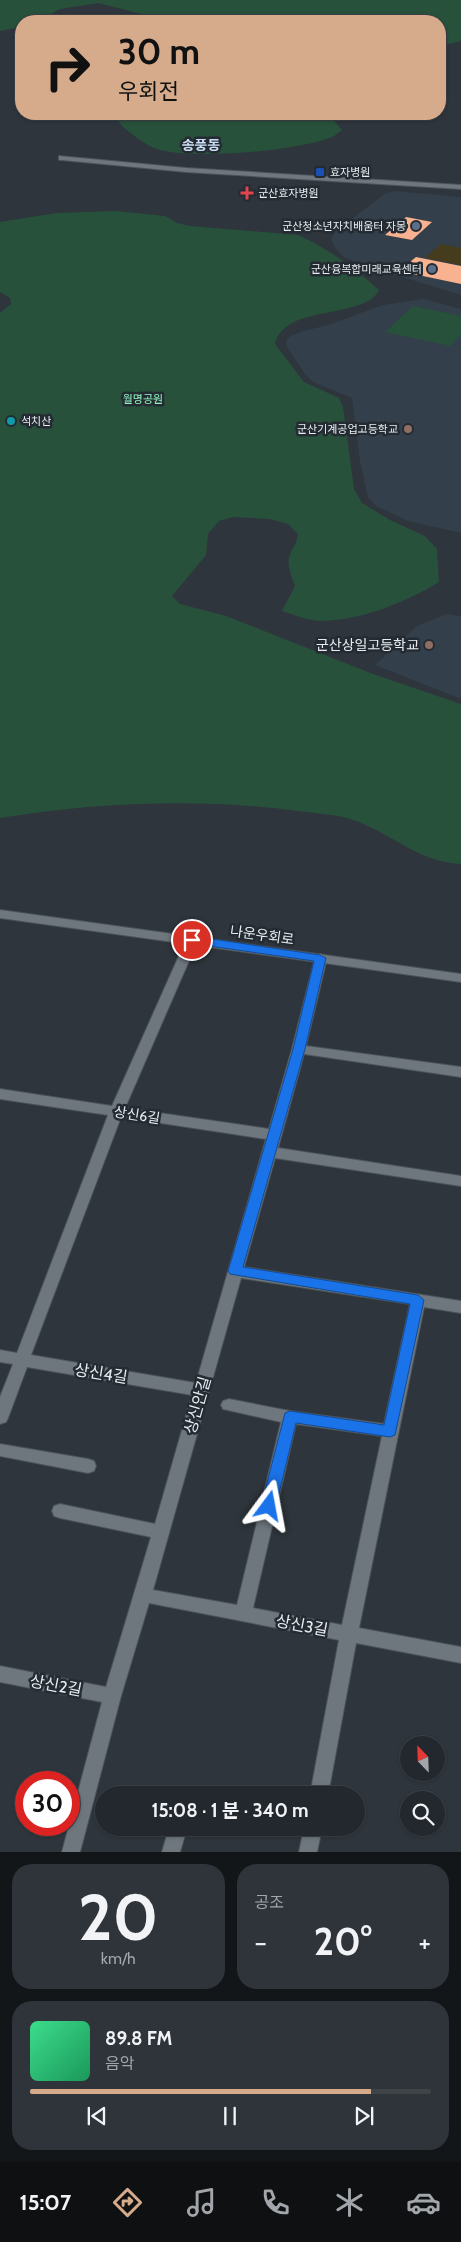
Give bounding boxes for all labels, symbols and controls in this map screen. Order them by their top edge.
text: 30 m [118,30,200,73]
icon: right [35,35,100,100]
text: 우회전 [118,78,179,105]
district label: 송풍동 [182,136,220,154]
place label: 효자병원 [330,165,370,179]
marker: 효자병원 [314,166,326,178]
marker: 군산효자병원 [240,186,254,200]
place label: 군산효자병원 [258,186,319,200]
place label: 군산청소년자치배움터 자몽 [282,219,406,233]
marker: 군산청소년자치배움터 자몽 [410,220,422,232]
place label: 군산융복합미래교육센터 [311,262,422,276]
marker: 군산융복합미래교육센터 [426,263,438,275]
park label: 월명공원 [123,392,163,406]
place label: 석치산 [21,414,51,428]
marker: 석치산 [5,415,17,427]
place label: 군산기계공업고등학교 [297,422,398,436]
marker: 군산기계공업고등학교 [402,423,414,435]
place label: 군산상일고등학교 [316,636,419,654]
marker: 군산상일고등학교 [423,639,435,651]
pin [171,919,213,961]
street label: 나운우회로 [229,922,295,948]
icon: arrive [178,926,206,954]
street label: 상신6길 [113,1102,161,1128]
street label: 상신4길 [73,1360,129,1387]
street label: 상신안길 [180,1374,215,1436]
position arrow [242,1479,294,1531]
street label: 상신3길 [274,1611,330,1640]
street label: 상신2길 [28,1671,84,1700]
north arrow [400,1736,445,1781]
map controls [400,1736,445,1836]
speed limit sign: 30 [15,1771,80,1836]
button: search [400,1791,445,1836]
text: 15:08 · 1 분 · 340 m [151,1799,309,1822]
text: 20 [78,1877,158,1956]
text: 공조 [255,1893,284,1912]
text: 20° [314,1918,372,1965]
text: − [255,1925,267,1959]
text: + [419,1925,431,1959]
text: km/h [101,1949,136,1968]
text: 89.8 FM [105,2027,172,2050]
text: 음악 [105,2054,134,2073]
icon: previous [83,2102,111,2130]
icon: pause [216,2102,244,2130]
icon: next [350,2102,378,2130]
icon: directions [110,2185,145,2220]
icon: music [184,2185,219,2220]
icon: phone [258,2185,293,2220]
icon: climate [332,2185,367,2220]
icon: car [406,2185,441,2220]
text: 15:07 [20,2189,71,2216]

